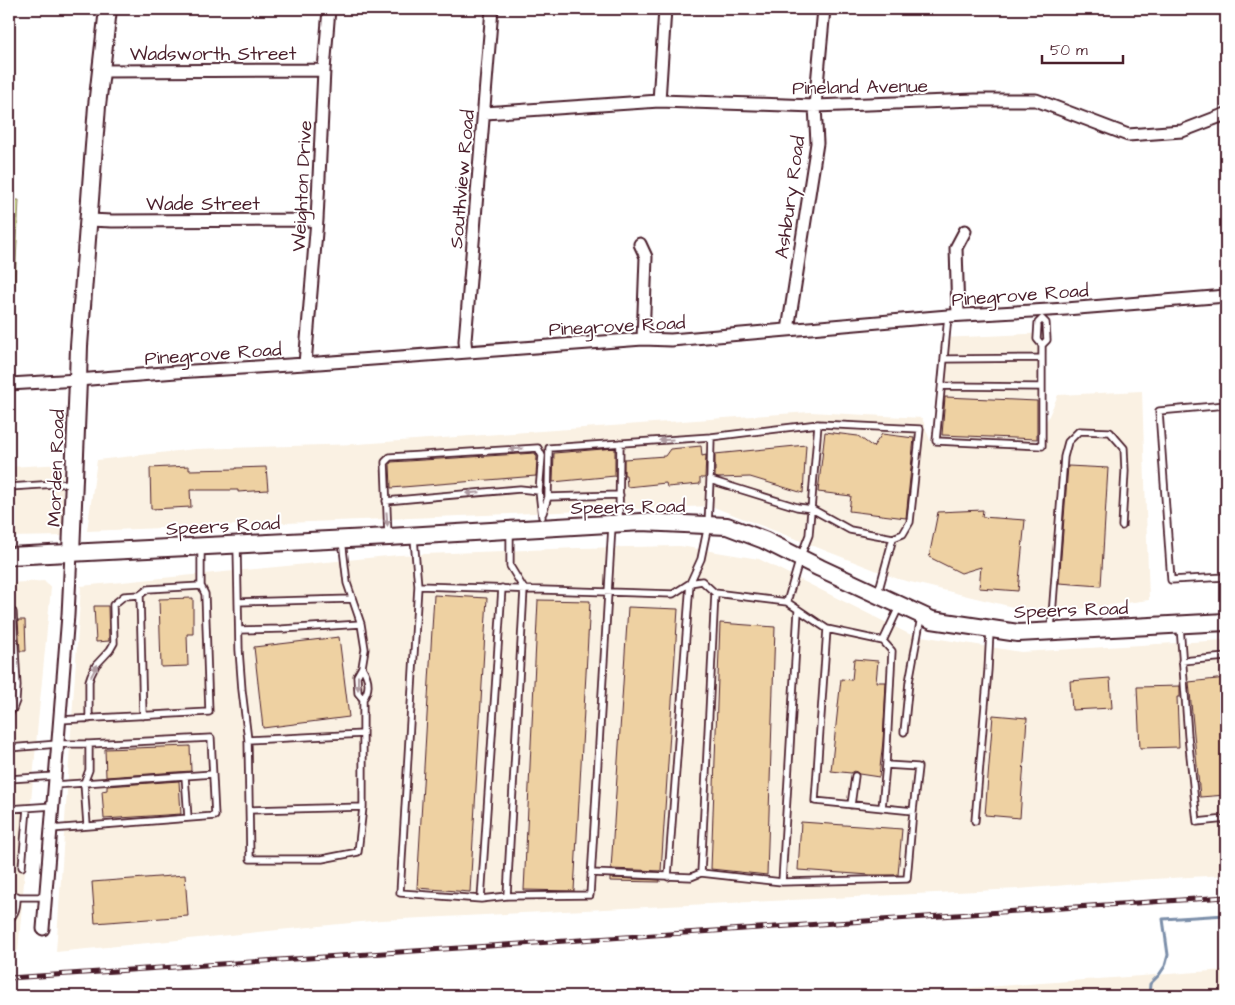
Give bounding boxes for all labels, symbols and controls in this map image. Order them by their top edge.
scale bar [1042,32,1124,64]
text: 50 m [1050,40,1088,61]
street label: Wadsworth Street [130,41,297,68]
street label: Pineland Avenue [792,73,928,102]
street label: Southview Road [443,108,482,250]
street label: Weighton Drive [286,120,320,253]
street label: Ashbury Road [769,134,813,260]
street label: Wade Street [146,191,260,218]
street label: Pinegrove Road [951,277,1090,315]
street label: Pinegrove Road [548,309,687,345]
street label: Pinegrove Road [144,336,283,374]
street label: Morden Road [41,409,72,527]
one-way arrow [657,437,673,445]
one-way arrow [508,446,524,454]
one-way arrow [465,490,481,498]
street label: Speers Road [570,493,686,522]
street label: Speers Road [165,510,281,543]
one-way arrow [384,511,392,527]
street label: Speers Road [1013,595,1129,626]
one-way arrow [90,664,98,678]
one-way arrow [354,676,362,692]

